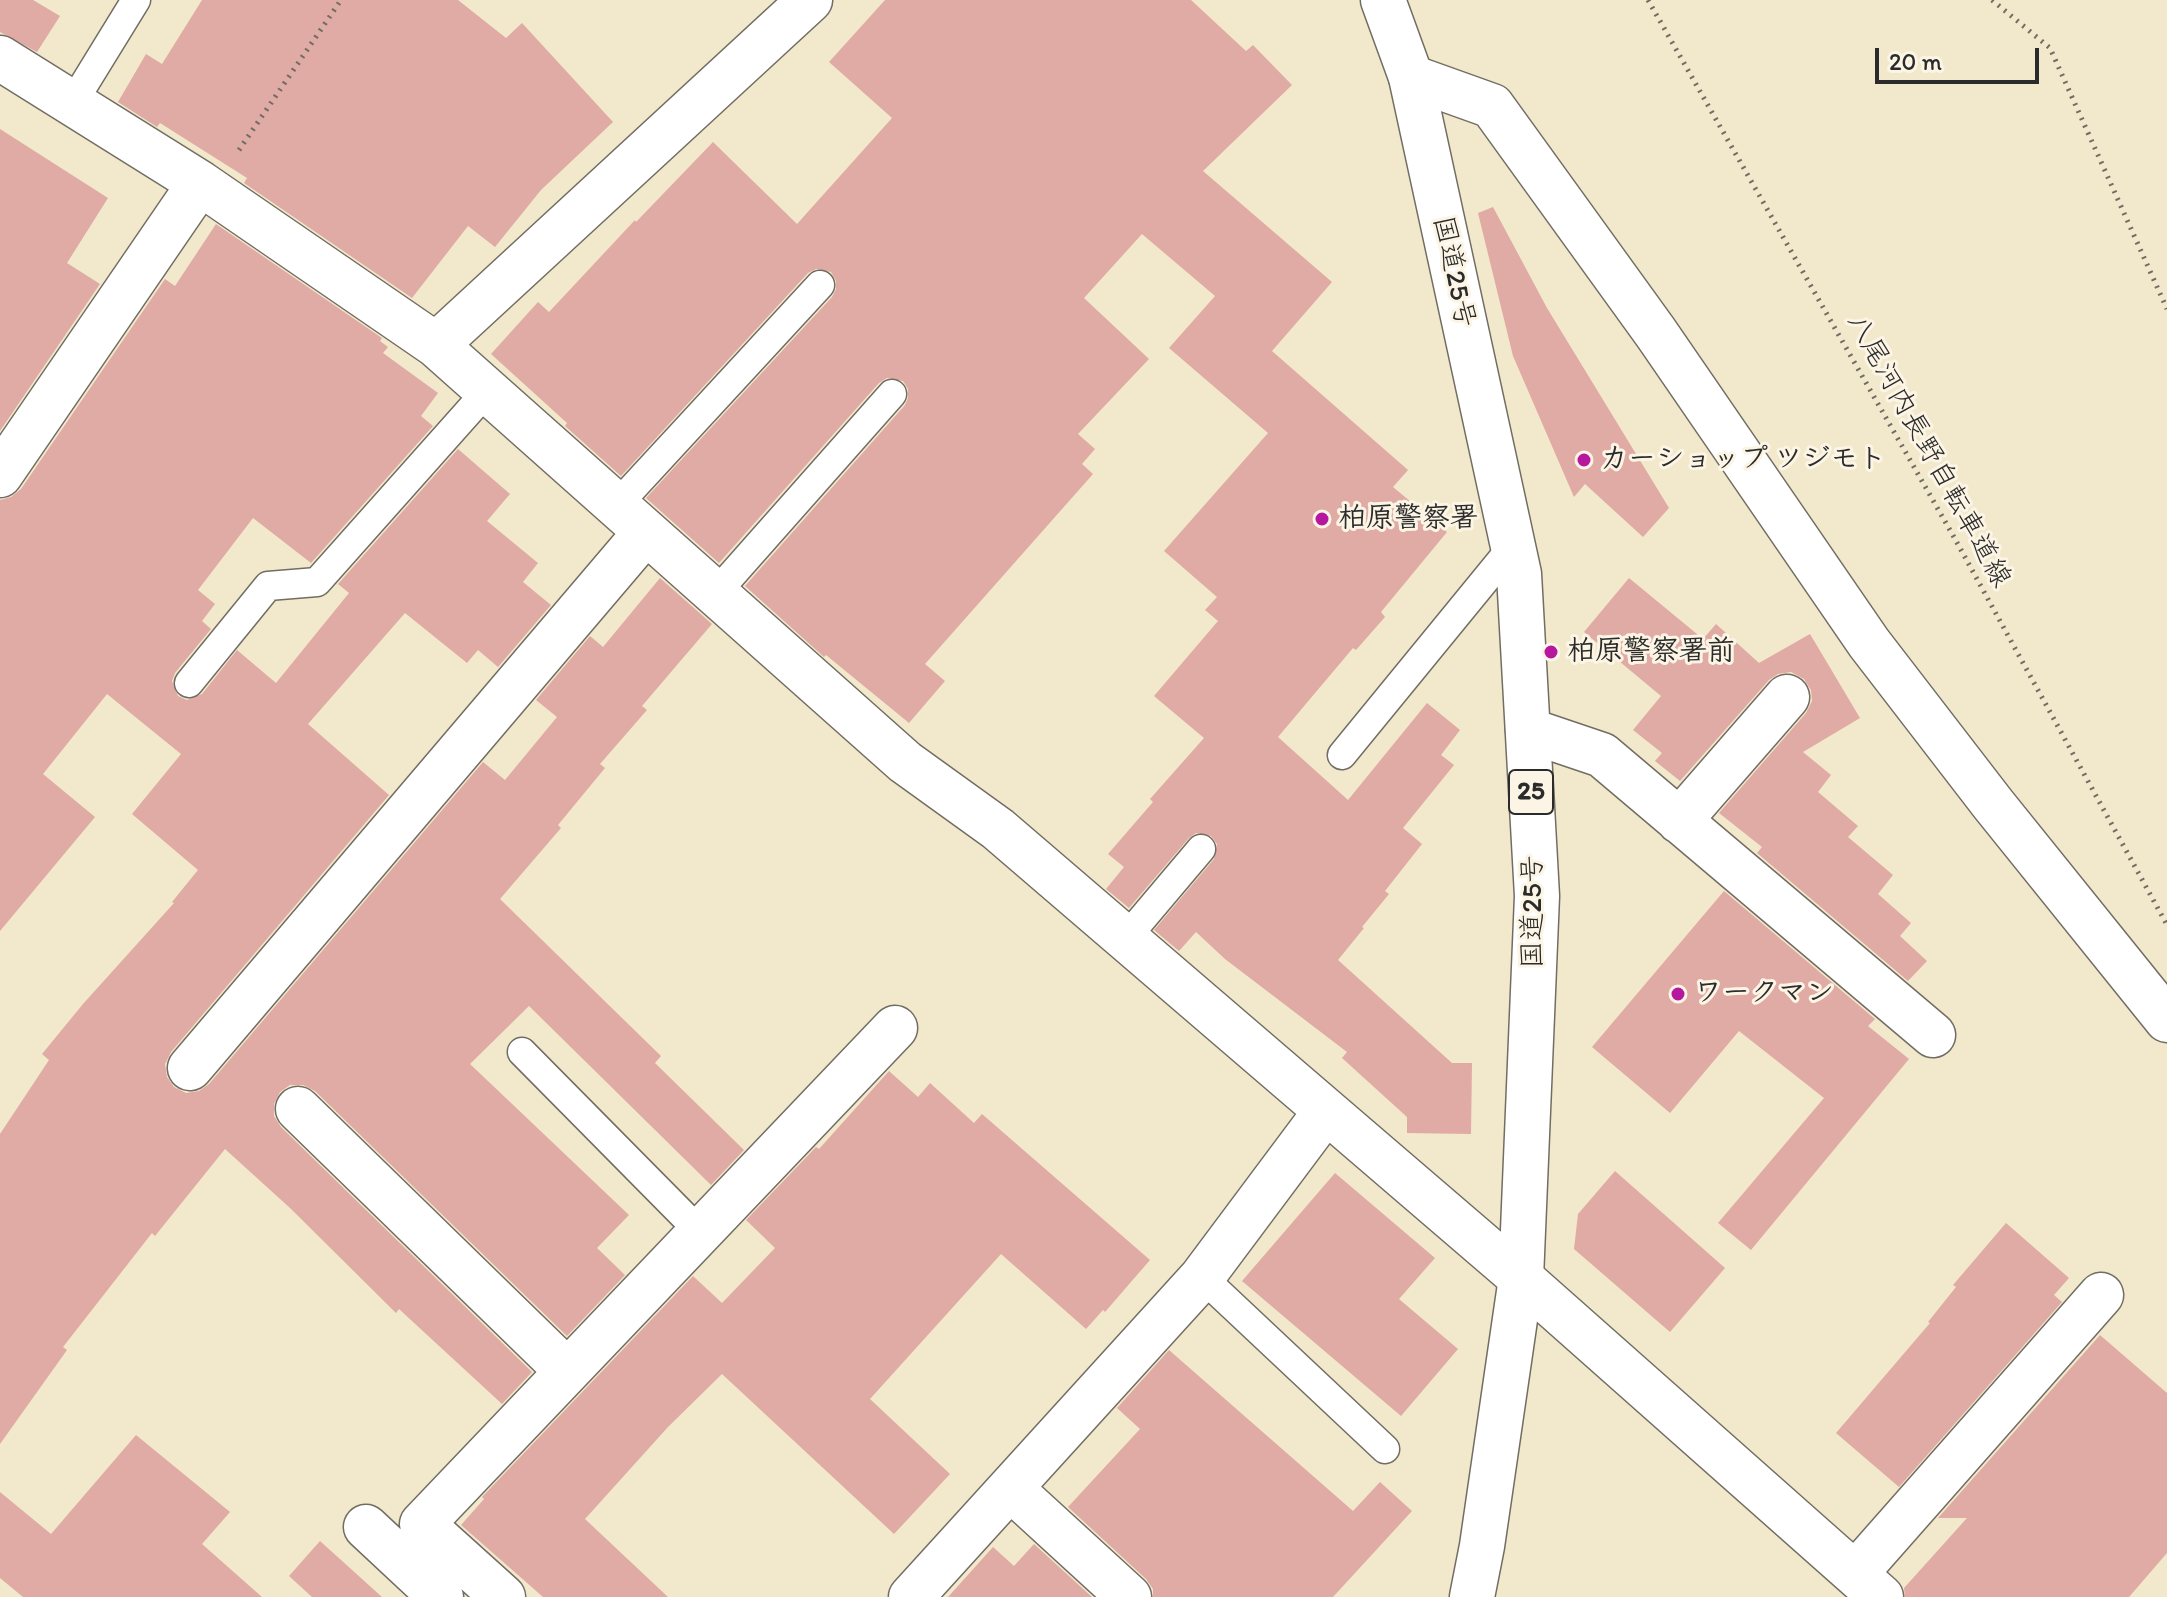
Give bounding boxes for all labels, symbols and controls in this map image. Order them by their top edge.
scale bar [1879,32,2043,82]
text: 20 m [1889,47,1942,76]
street label: 国道25号 [1425,213,1481,331]
street label: 八尾河内長野自転車道線 [1839,308,2017,594]
place label: カーショップ ツジモト [1600,443,1886,477]
marker: カーショップ ツジモト [1575,451,1593,469]
place label: 柏原警察署 [1338,502,1478,536]
marker: 柏原警察署 [1313,510,1331,528]
place label: 柏原警察署前 [1567,635,1735,669]
marker: 柏原警察署前 [1542,643,1560,661]
road number: 25 [1509,770,1553,814]
street label: 国道25号 [1517,855,1551,969]
place label: ワークマン [1694,977,1834,1011]
marker: ワークマン [1669,985,1687,1003]

